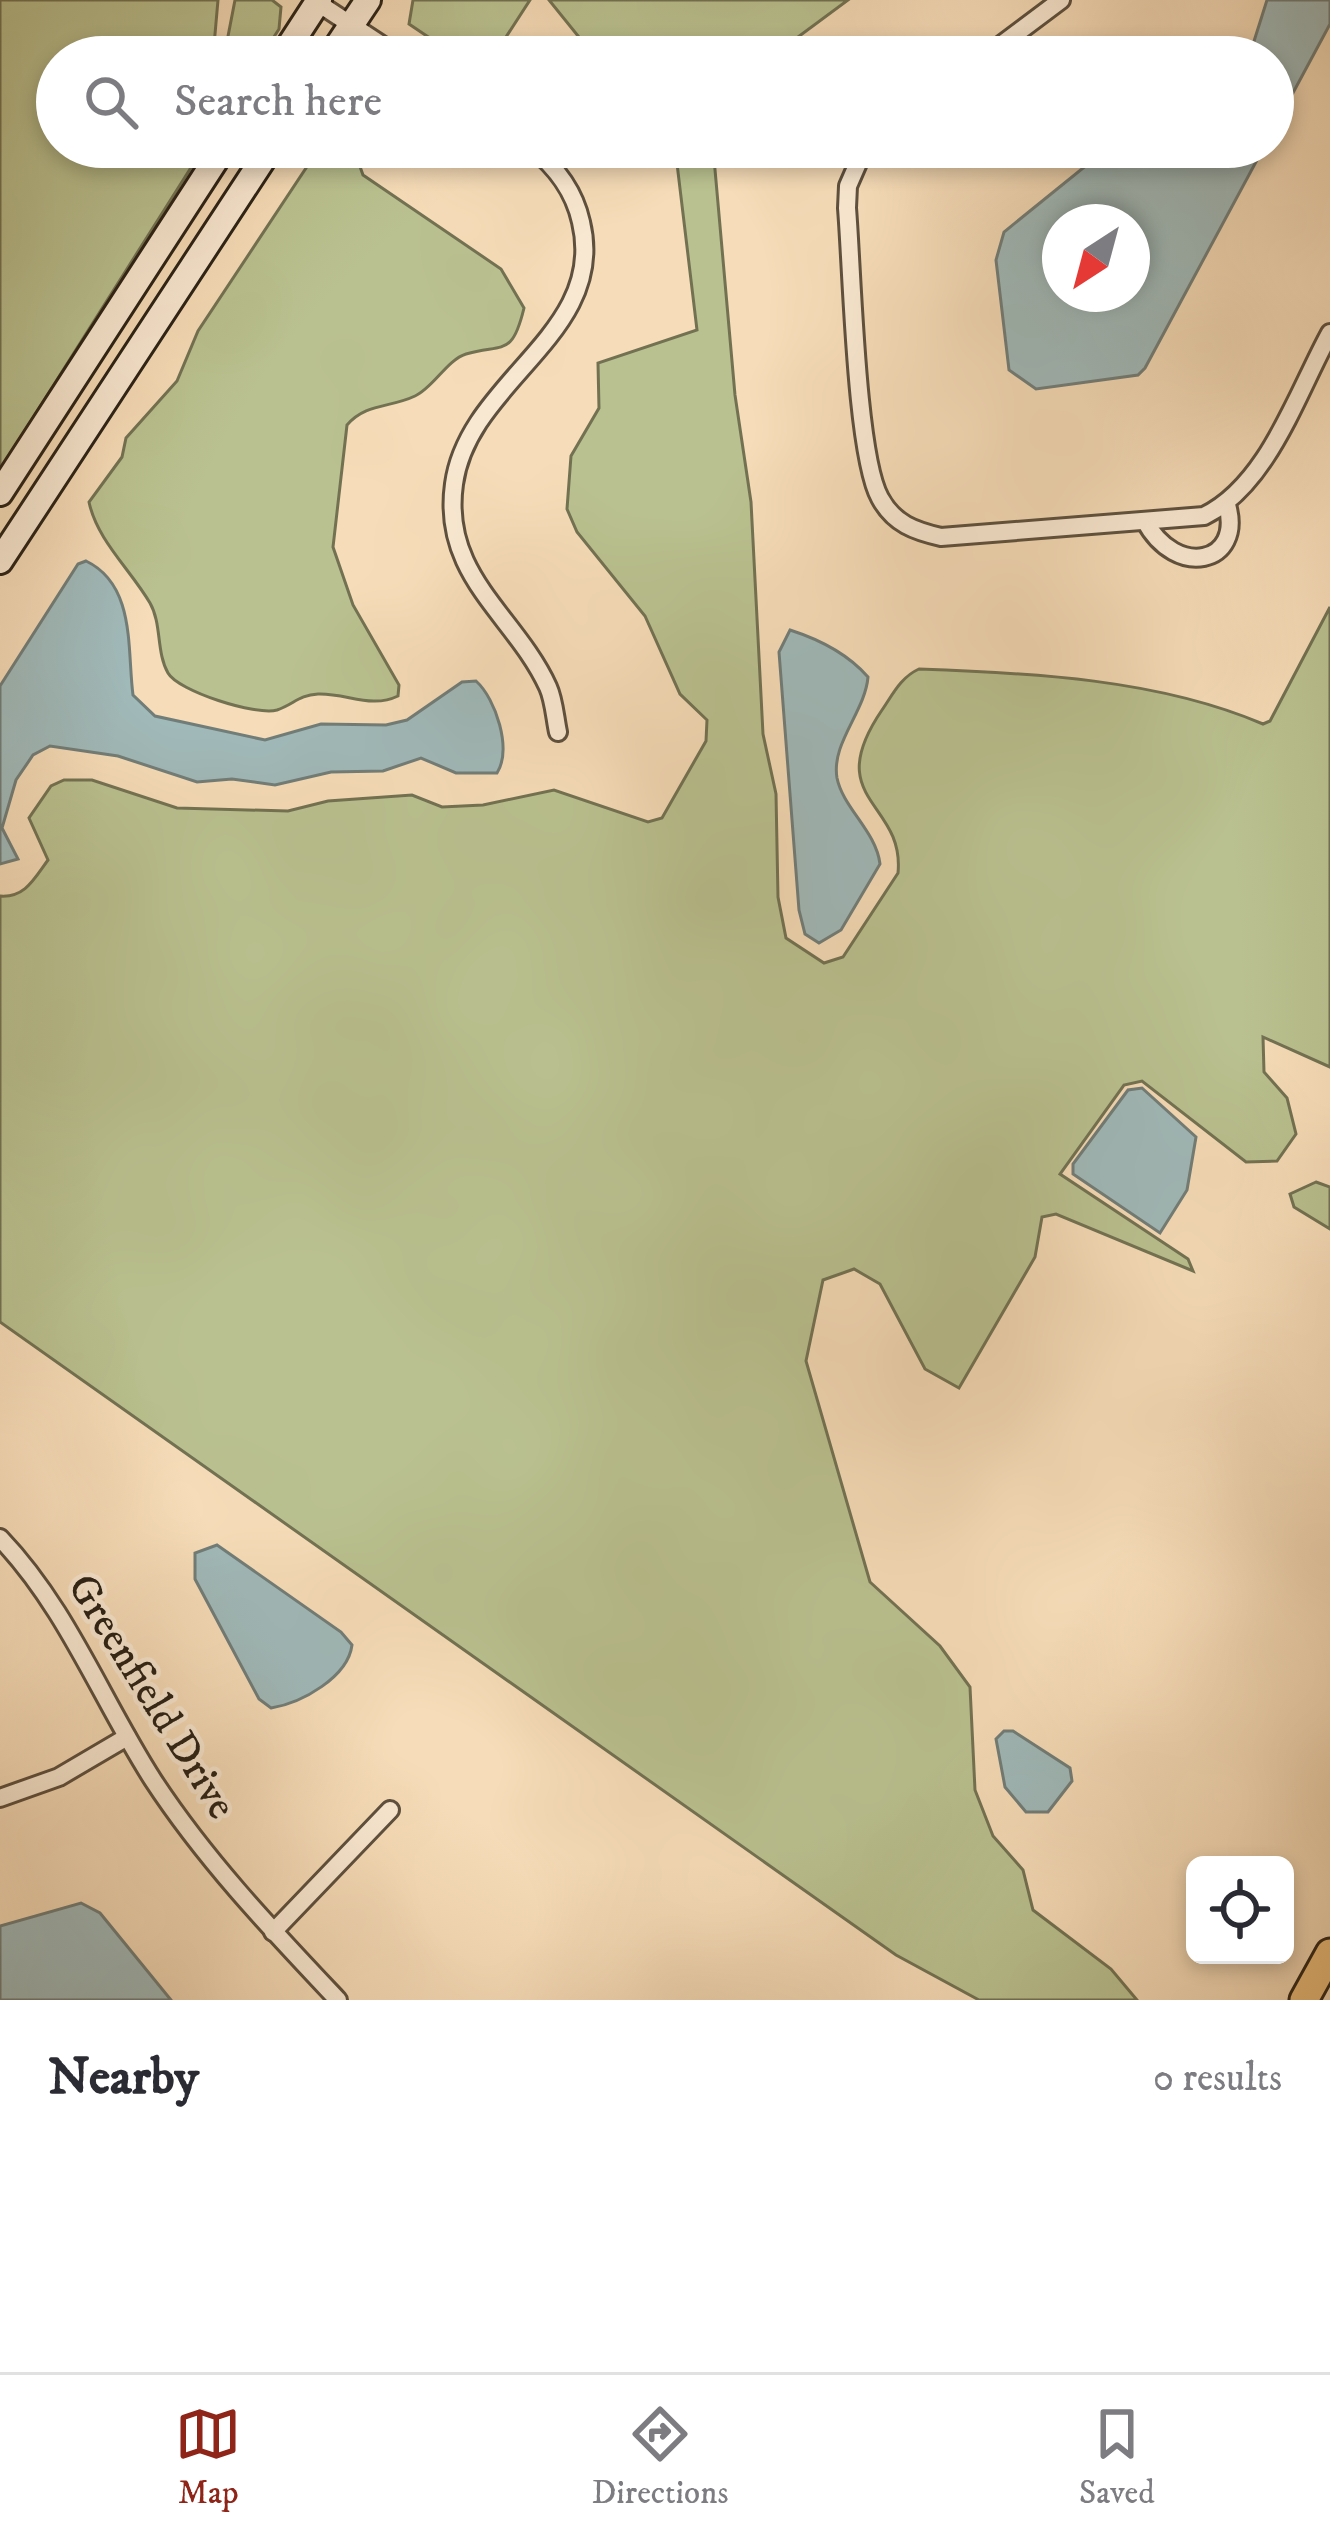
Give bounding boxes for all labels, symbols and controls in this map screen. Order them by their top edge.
search box [36,36,1294,168]
icon: search [78,69,144,135]
text: Search here [174,74,382,130]
north arrow [1042,204,1150,312]
street label: Greenfield Drive [55,1565,247,1829]
map controls [1186,1856,1294,1964]
button: locate [1186,1856,1294,1964]
text: Nearby [48,2046,199,2110]
text: 0 results [1153,2054,1282,2103]
tab: Map [175,2401,241,2514]
tab: Directions [592,2401,728,2514]
tab: Saved [1079,2401,1155,2514]

